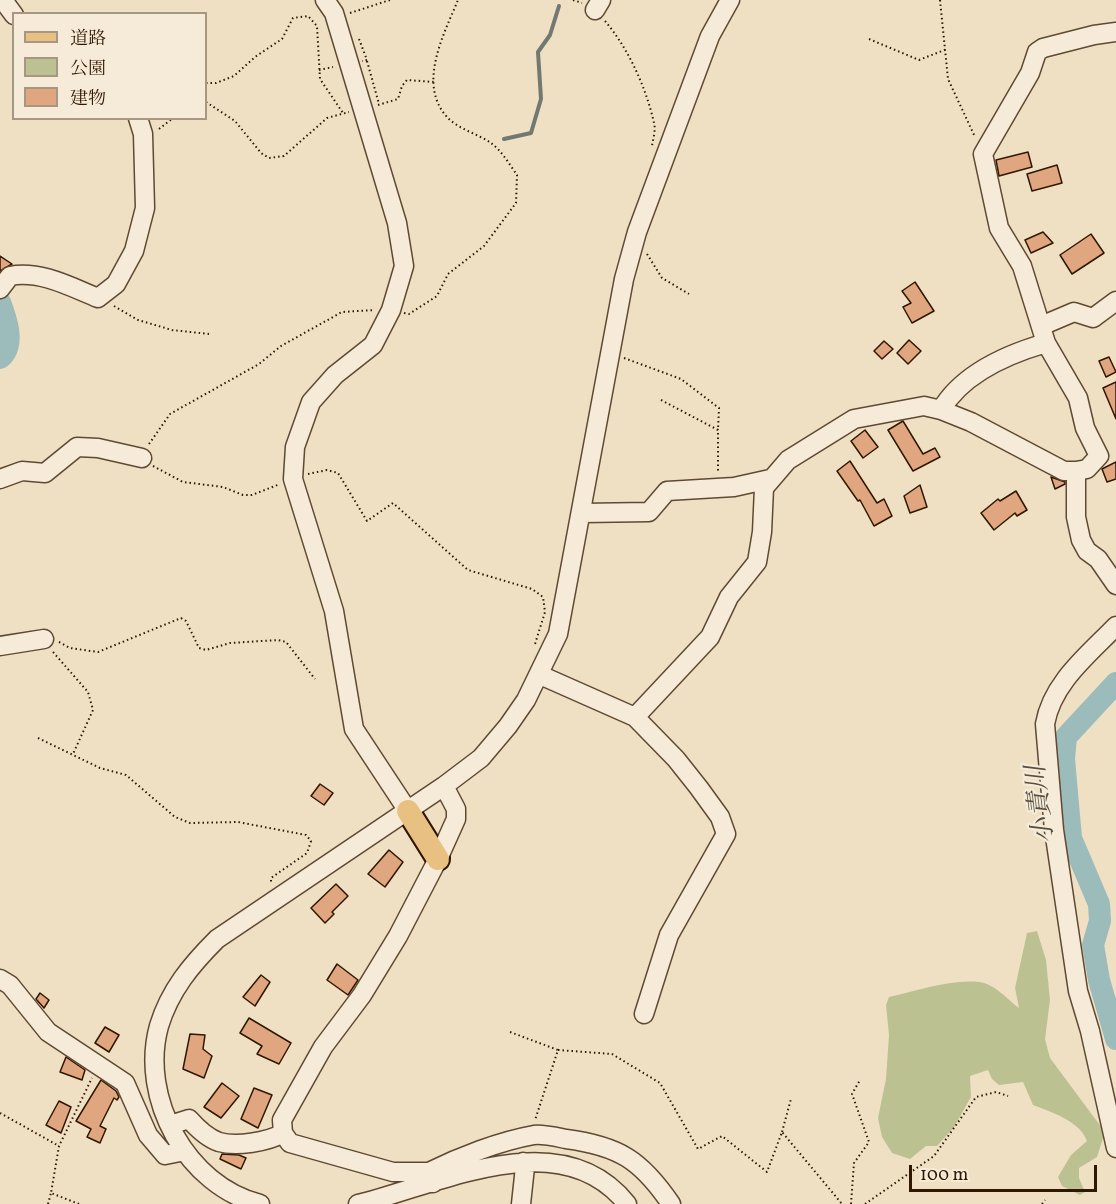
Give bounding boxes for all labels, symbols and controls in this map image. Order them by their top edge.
legend [12,12,207,120]
text: 道路 [70,27,106,52]
text: 公園 [70,57,106,82]
text: 建物 [70,87,106,112]
water label: 小責川 [1023,763,1063,845]
scale bar [912,1153,1100,1191]
text: 100 m [920,1163,969,1188]

